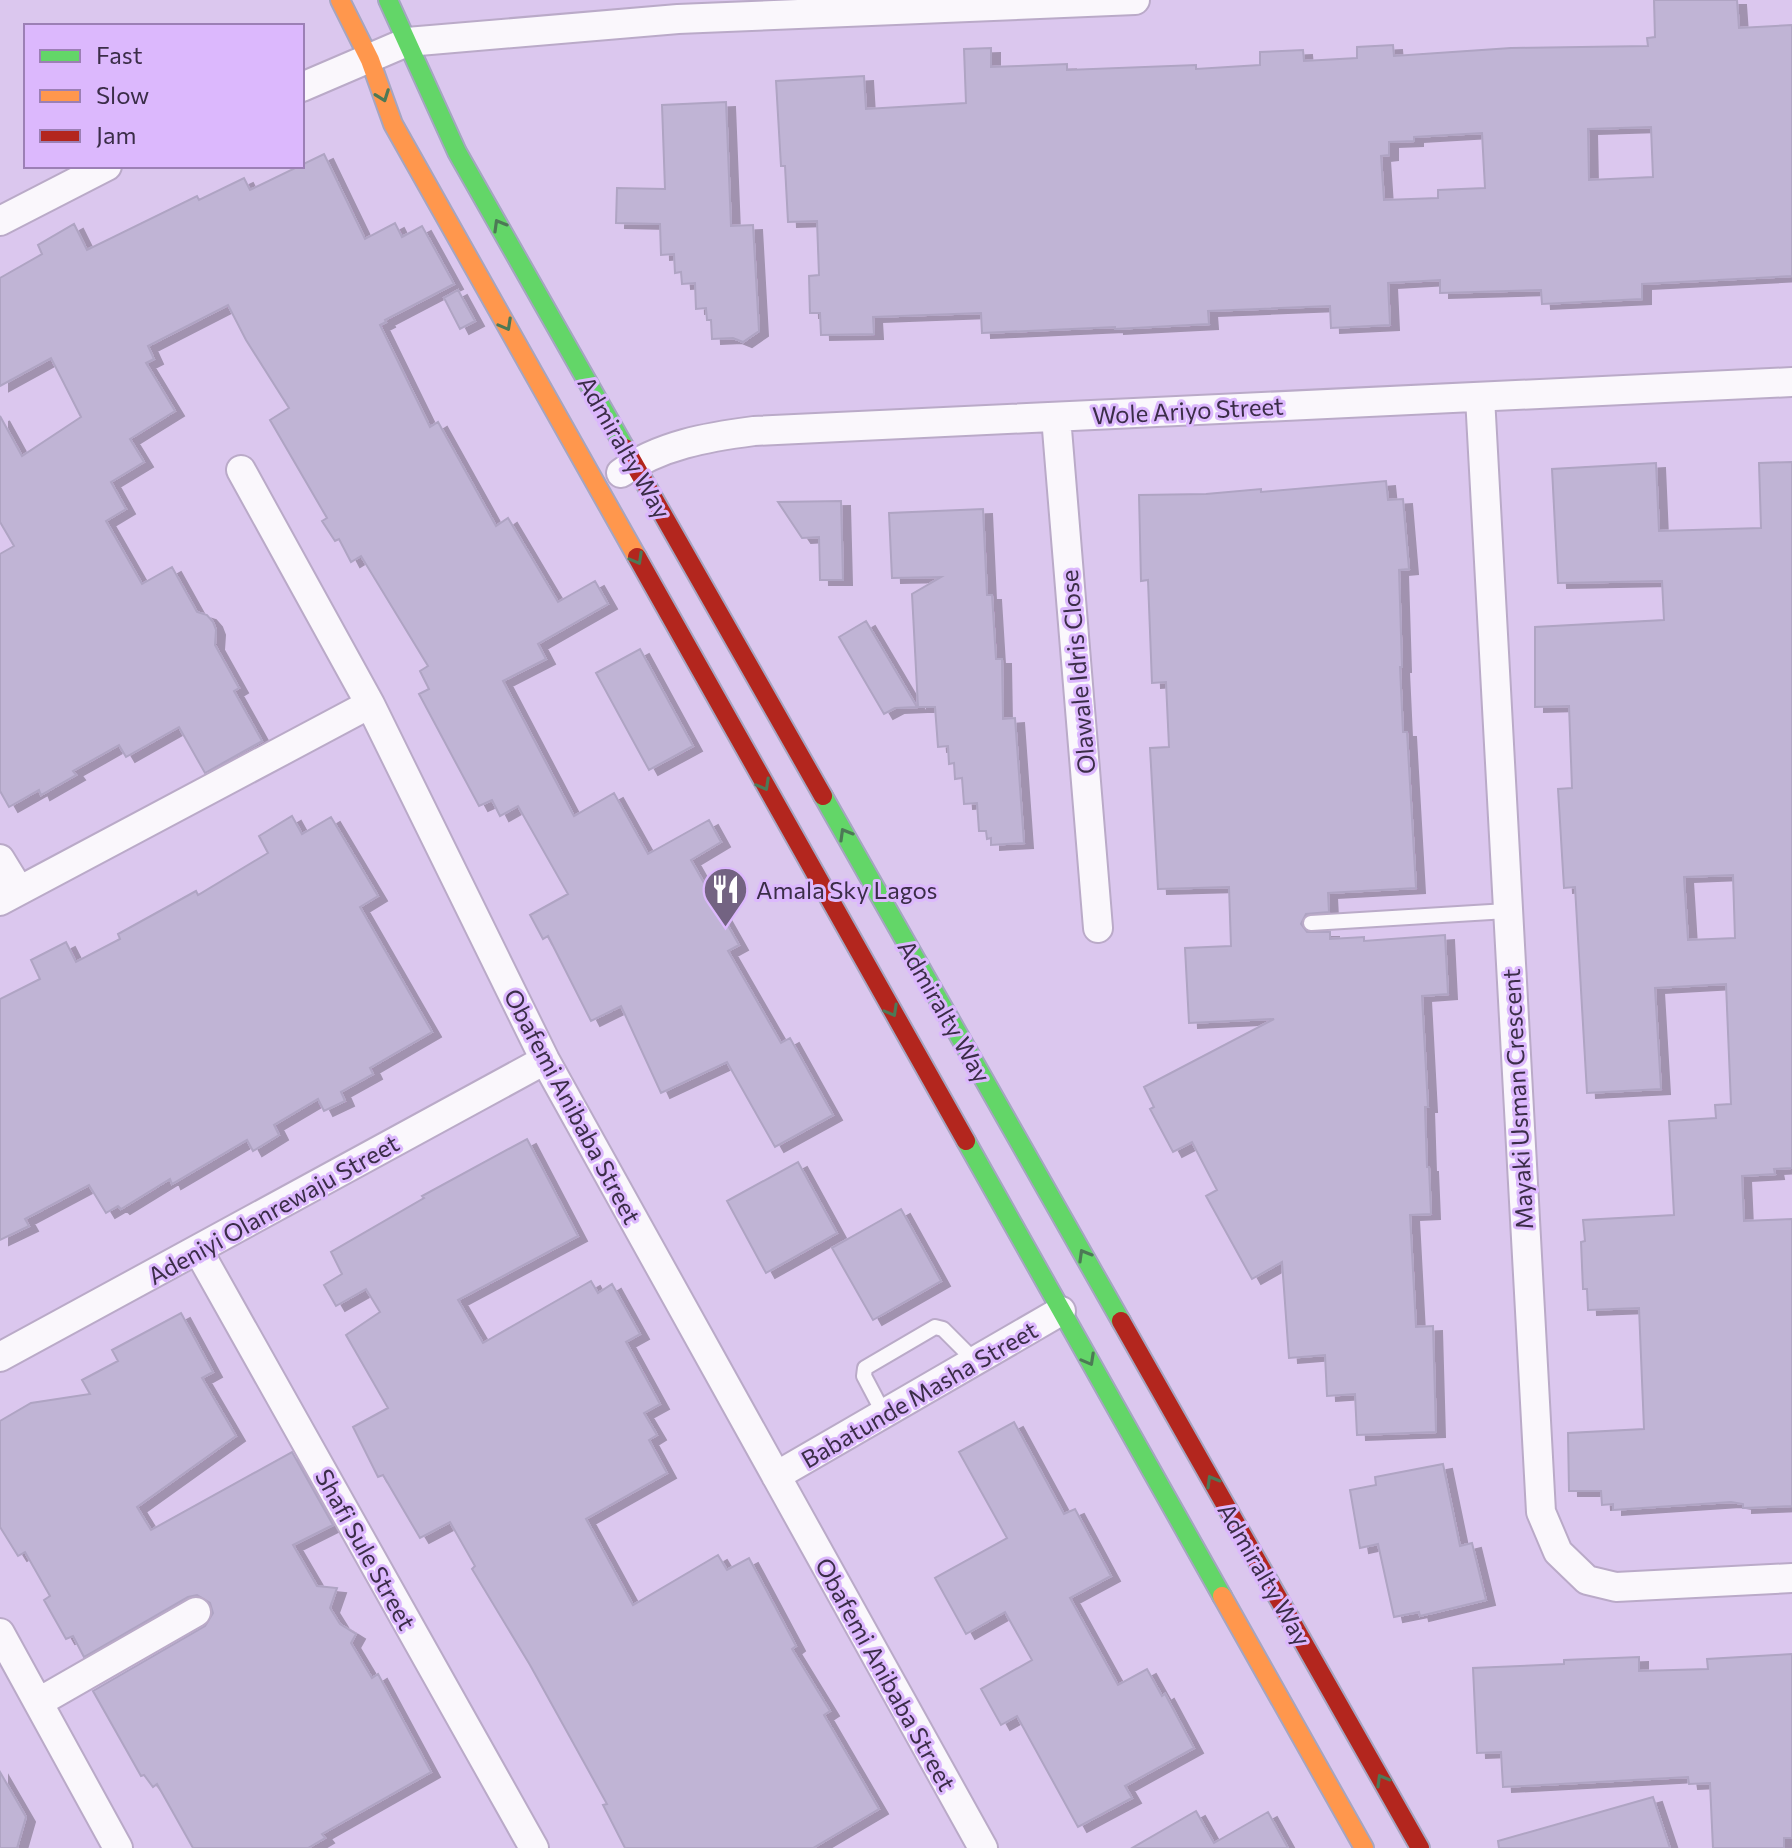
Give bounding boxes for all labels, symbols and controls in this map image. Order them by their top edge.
legend [24,24,304,168]
text: Fast [96,40,143,69]
text: Slow [96,80,149,109]
one-way arrow [373,89,390,103]
text: Jam [96,120,136,149]
one-way arrow [493,220,509,234]
one-way arrow [496,317,512,331]
street label: Admiralty Way [573,371,677,523]
street label: Wole Ariyo Street [1092,390,1285,429]
one-way arrow [627,550,642,565]
street label: Olawale Idris Close [1054,569,1100,775]
one-way arrow [754,776,770,791]
one-way arrow [839,828,855,843]
restaurant icon: Amala Sky Lagos [701,865,749,928]
place label: Amala Sky Lagos [756,875,937,904]
street label: Admiralty Way [893,935,997,1087]
street label: Mayaki Usman Crescent [1496,968,1538,1230]
street label: Obafemi Anibaba Street [499,984,647,1229]
one-way arrow [882,1003,898,1017]
street label: Adeniyi Olanrewaju Street [142,1128,404,1290]
one-way arrow [1078,1249,1094,1264]
street label: Babatunde Masha Street [796,1314,1042,1474]
one-way arrow [1079,1351,1095,1366]
street label: Shafi Sule Street [310,1464,422,1635]
one-way arrow [1206,1475,1222,1490]
street label: Admiralty Way [1213,1498,1317,1650]
street label: Obafemi Anibaba Street [810,1552,962,1796]
one-way arrow [1376,1774,1392,1789]

